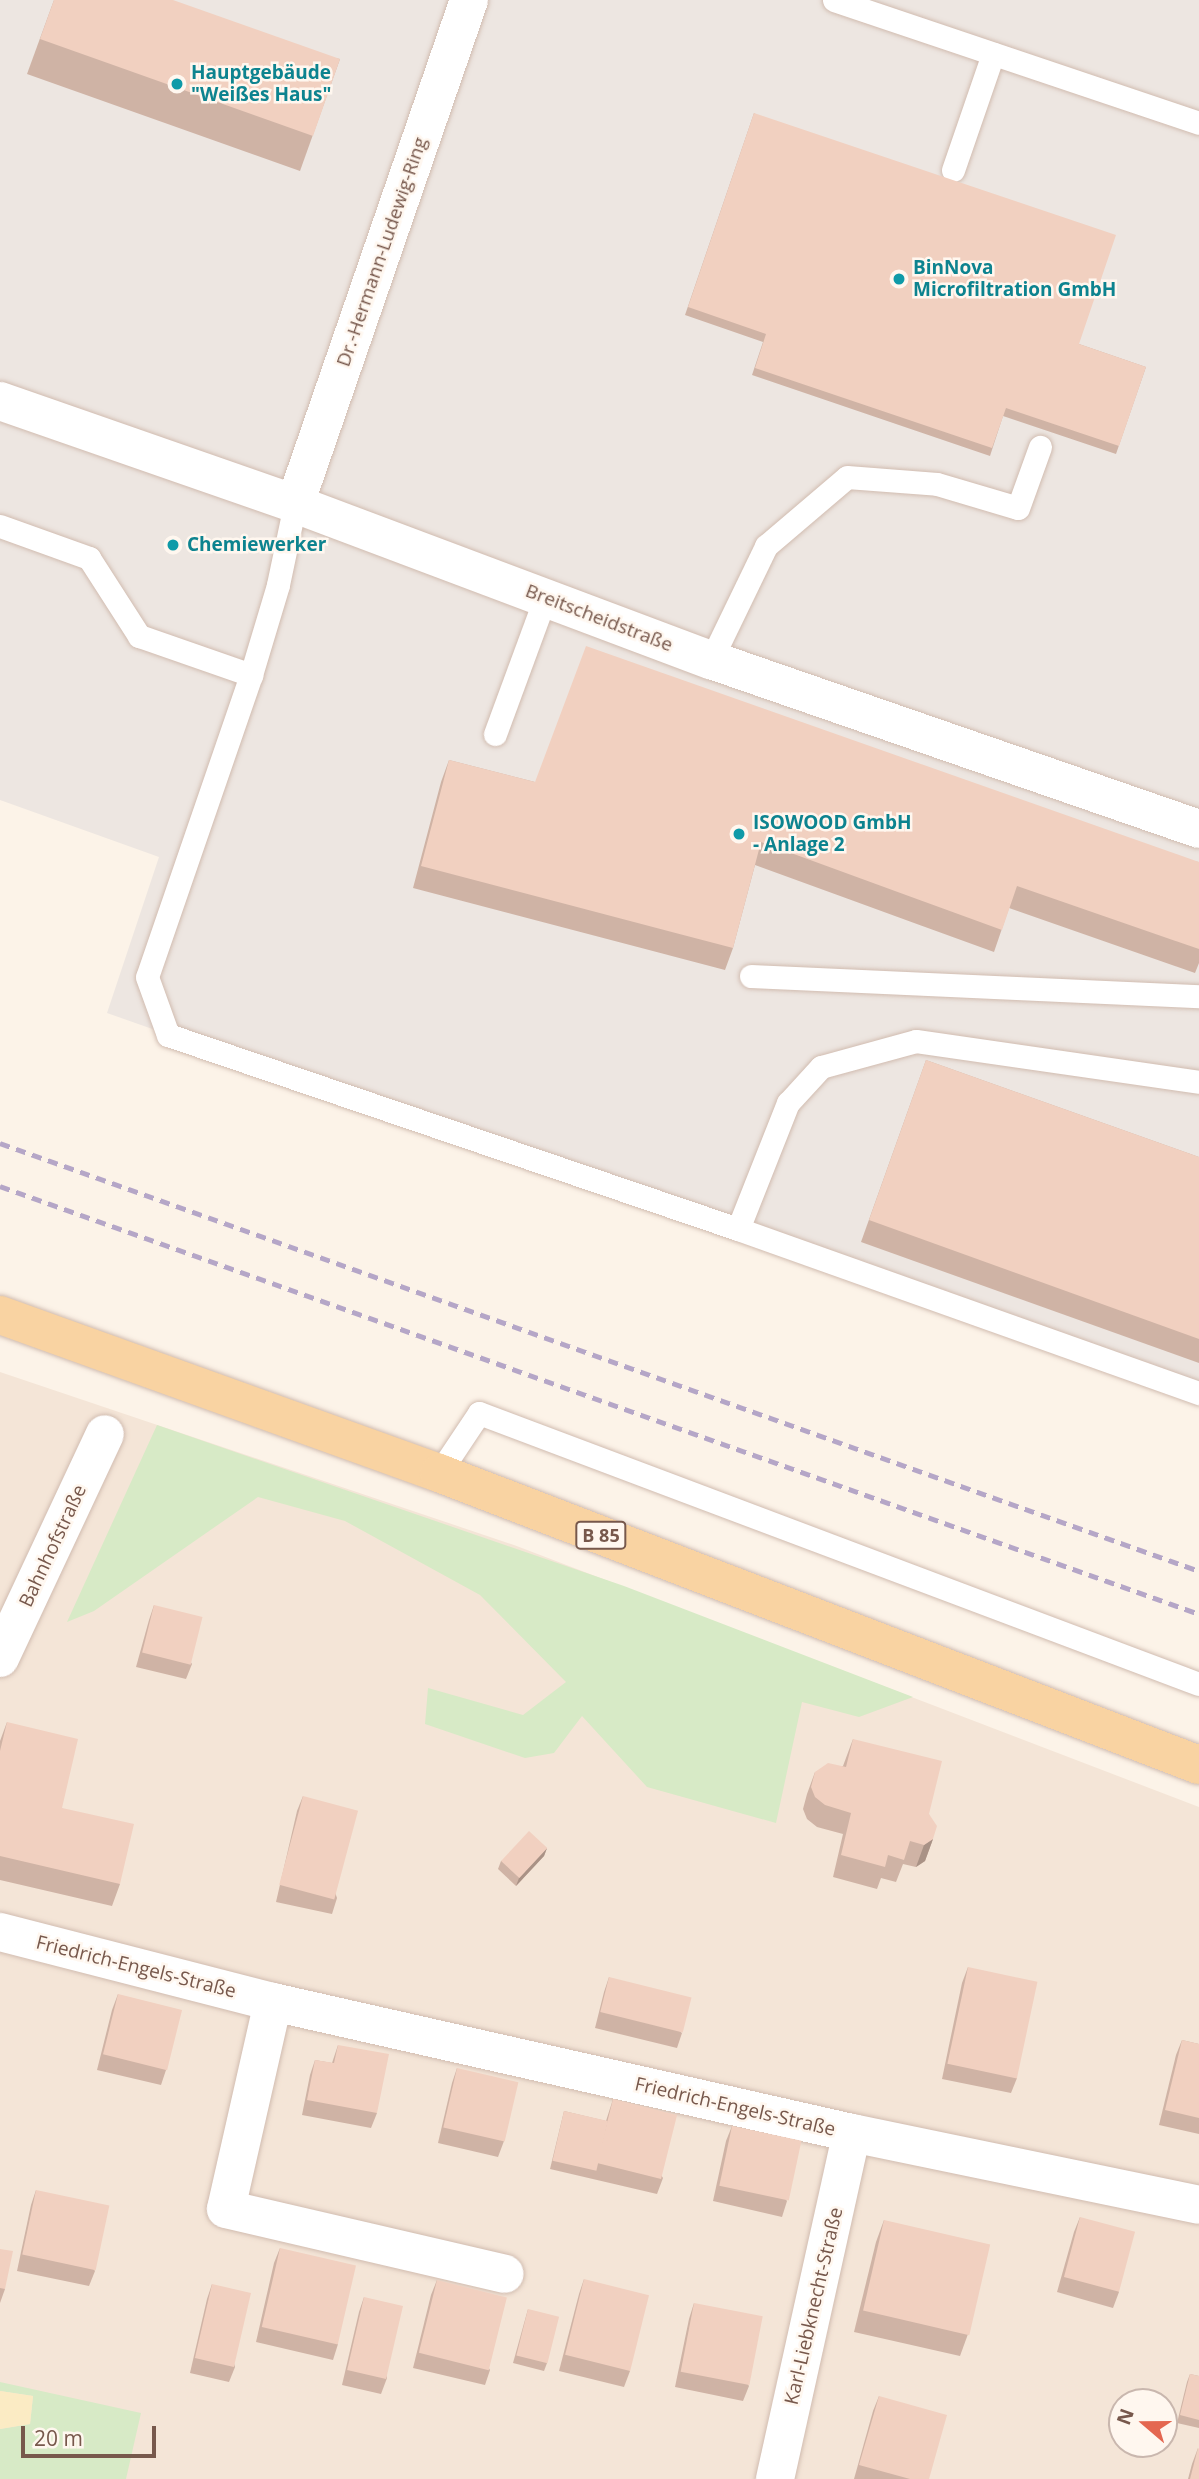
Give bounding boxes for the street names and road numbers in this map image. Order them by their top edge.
street label: Dr.-Hermann-Ludewig-Ring [332,134,432,370]
street label: Breitscheidstraße [522,579,676,657]
street label: Bahnhofstraße [15,1481,91,1611]
road number: B 85 [575,1520,627,1550]
street label: Friedrich-Engels-Straße [34,1931,238,2003]
street label: Friedrich-Engels-Straße [632,2073,838,2141]
street label: Karl-Liebknecht-Straße [780,2205,848,2407]

